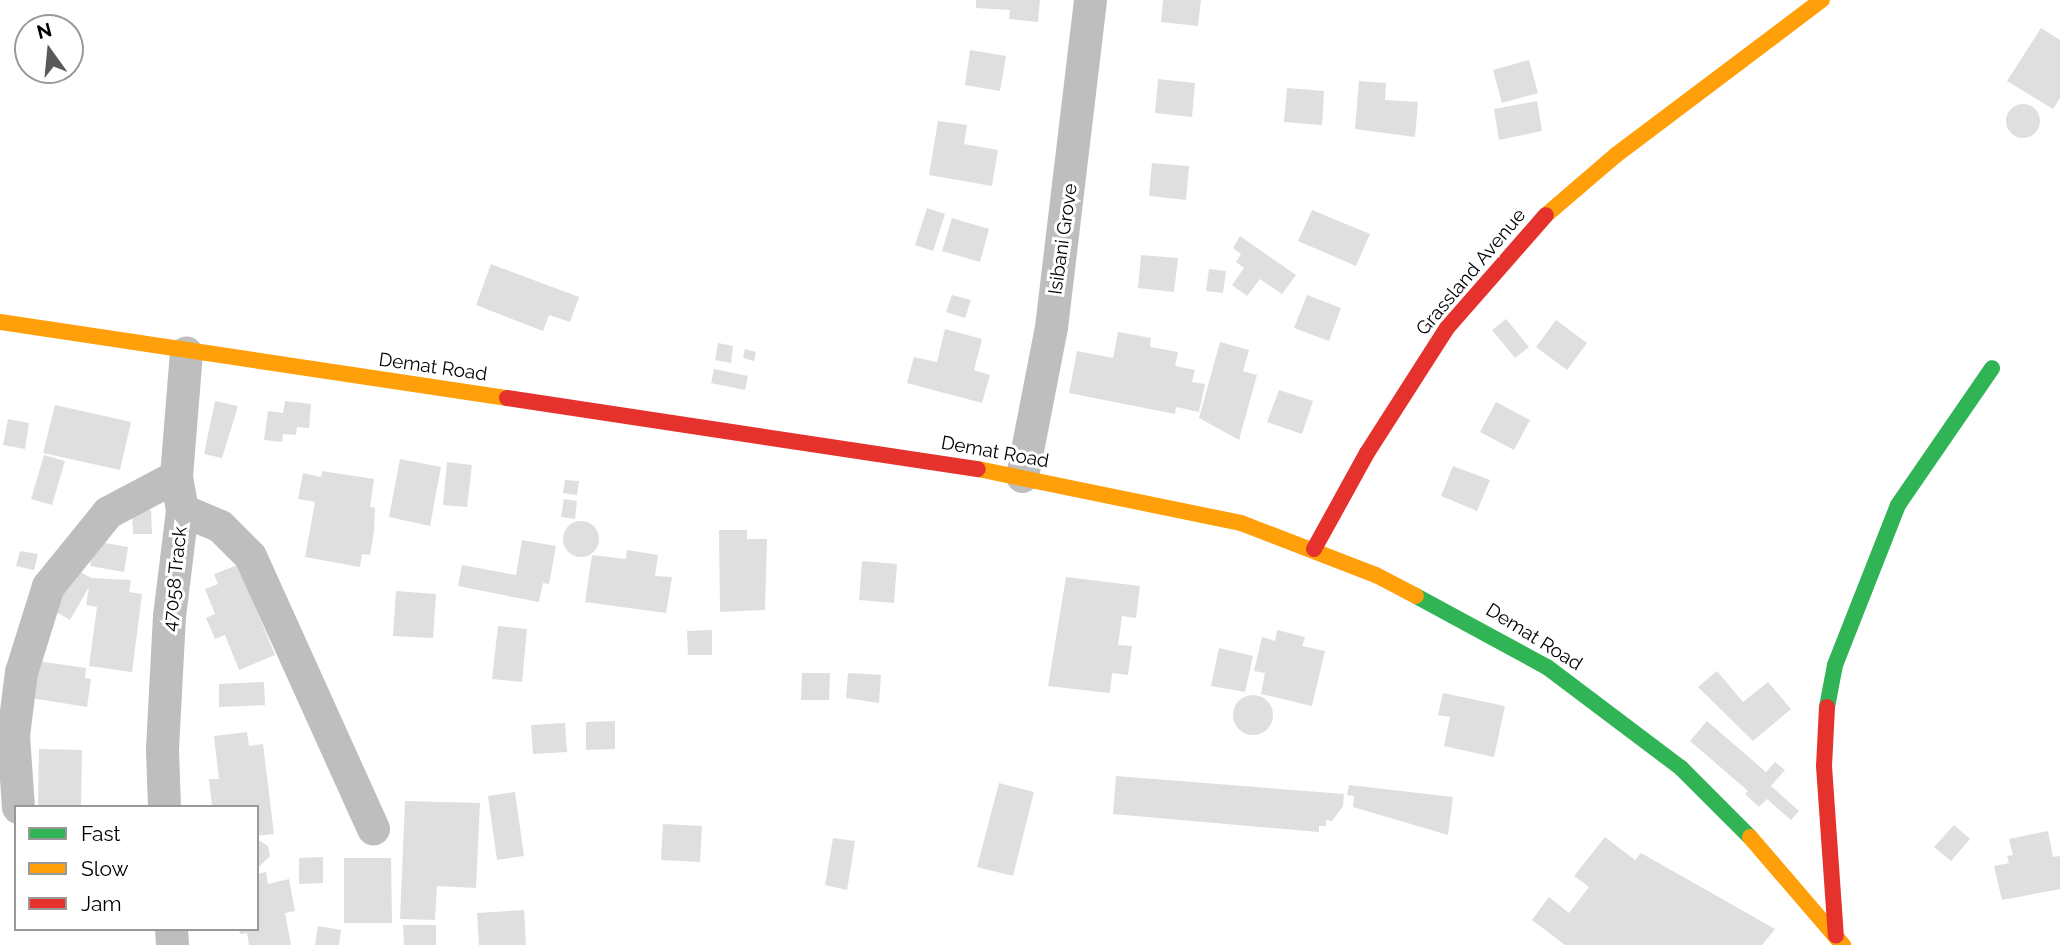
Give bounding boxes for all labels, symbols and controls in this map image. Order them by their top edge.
north arrow [14,14,84,84]
text: N [34,18,54,43]
street label: Isibani Grove [1044,182,1082,296]
street label: Grassland Avenue [1411,204,1531,340]
street label: Demat Road [377,348,489,386]
street label: Demat Road [939,431,1051,473]
street label: 47058 Track [158,525,192,633]
street label: Demat Road [1482,598,1586,676]
legend [14,805,259,931]
text: Fast [81,821,121,846]
text: Slow [81,856,129,881]
text: Jam [81,891,122,916]

